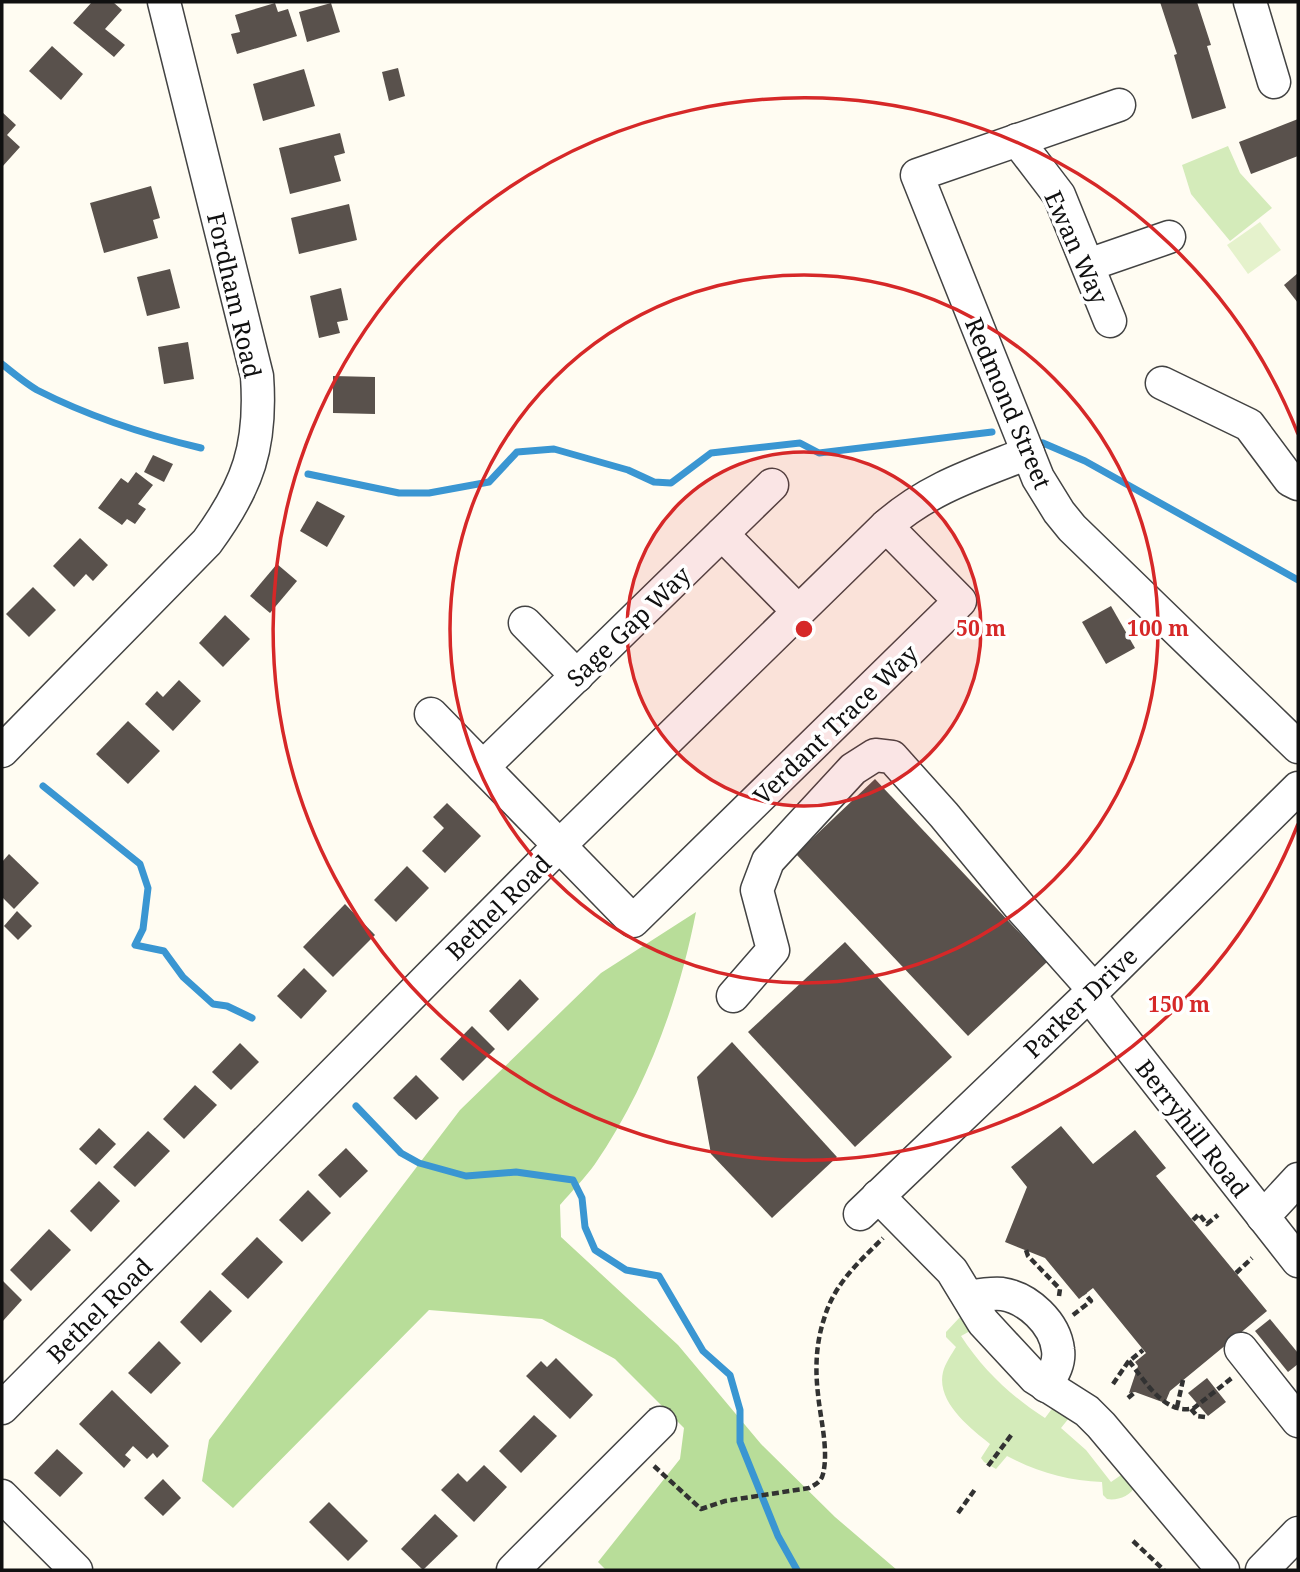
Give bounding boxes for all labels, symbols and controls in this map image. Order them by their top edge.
street label: Ewan Way [1037,185,1117,309]
street label: Fordham Road [200,209,270,381]
street label: Redmond Street [958,312,1060,494]
street label: Sage Gap Way [559,558,697,694]
text: 50 m [956,614,1006,642]
text: 100 m [1127,614,1189,642]
centre of rings [792,617,816,641]
street label: Verdant Trace Way [745,636,925,811]
street label: Bethel Road [438,847,558,967]
street label: Parker Drive [1016,939,1144,1065]
text: 150 m [1148,990,1210,1018]
street label: Berryhill Road [1129,1052,1257,1204]
street label: Bethel Road [39,1250,159,1370]

